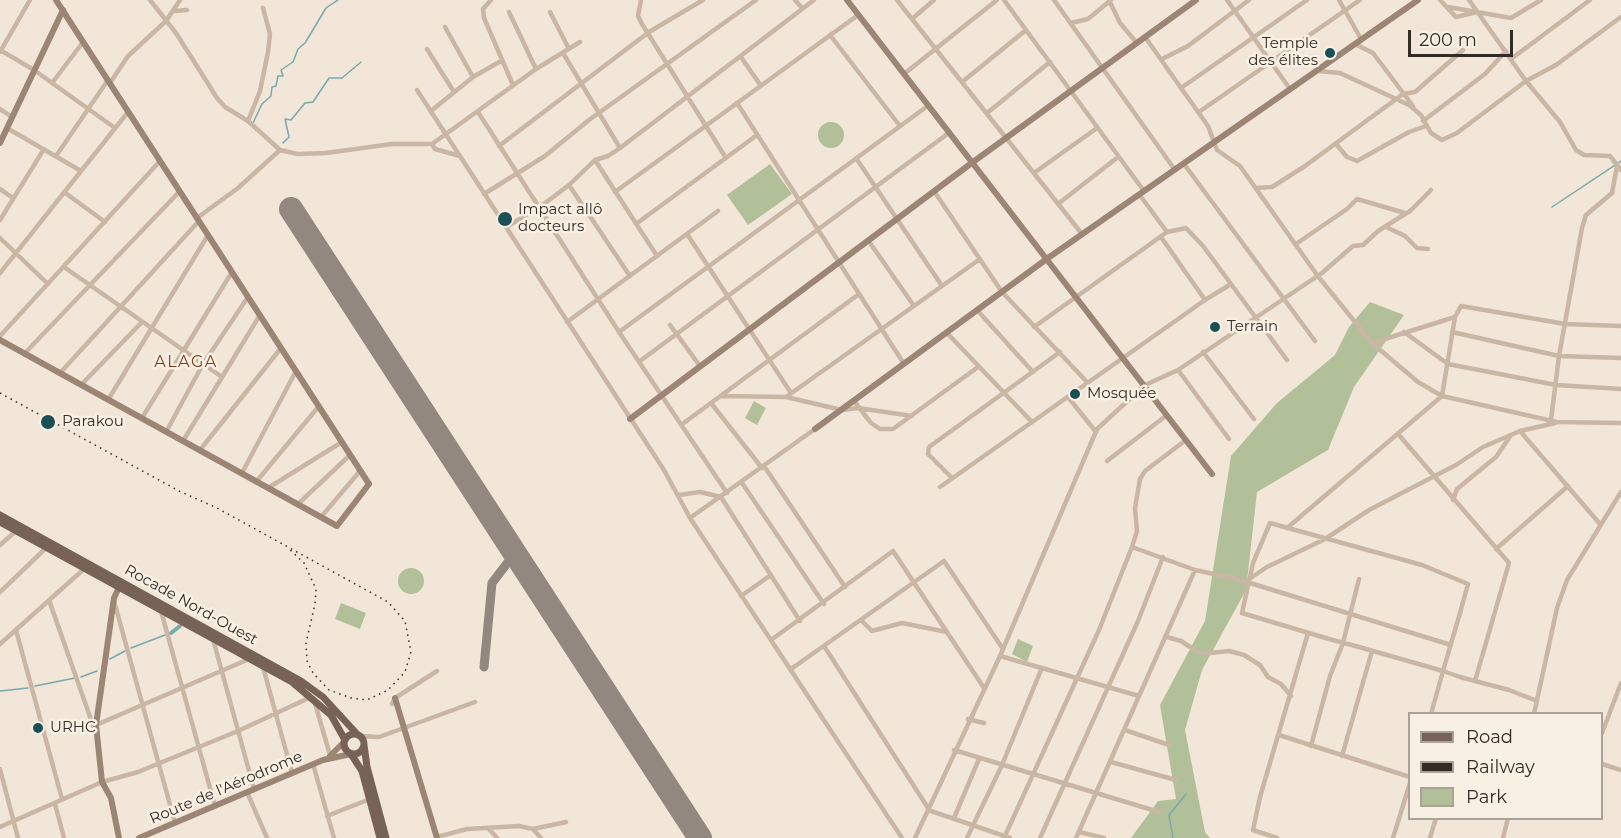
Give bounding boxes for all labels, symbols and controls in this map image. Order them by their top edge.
scale bar [1411,18,1516,56]
text: 200 m [1419,29,1477,51]
place label: Temple des élites [1248,35,1318,70]
marker: Temple des élites [1323,46,1337,60]
place label: Impact allô docteurs [518,201,602,236]
marker: Impact allô docteurs [496,210,514,228]
place label: Terrain [1227,318,1278,336]
marker: Terrain [1208,320,1222,334]
district label: ALAGA [154,352,218,372]
place label: Mosquée [1087,385,1156,403]
marker: Mosquée [1068,387,1082,401]
marker: Parakou [39,413,57,431]
place label: Parakou [62,413,124,431]
street label: Rocade Nord-Ouest [121,561,261,649]
legend [1408,712,1603,820]
place label: URHC [50,719,96,737]
marker: URHC [31,721,45,735]
text: Road [1466,726,1513,748]
street label: Route de l'Aérodrome [147,748,305,828]
text: Railway [1466,756,1535,778]
text: Park [1466,786,1507,808]

